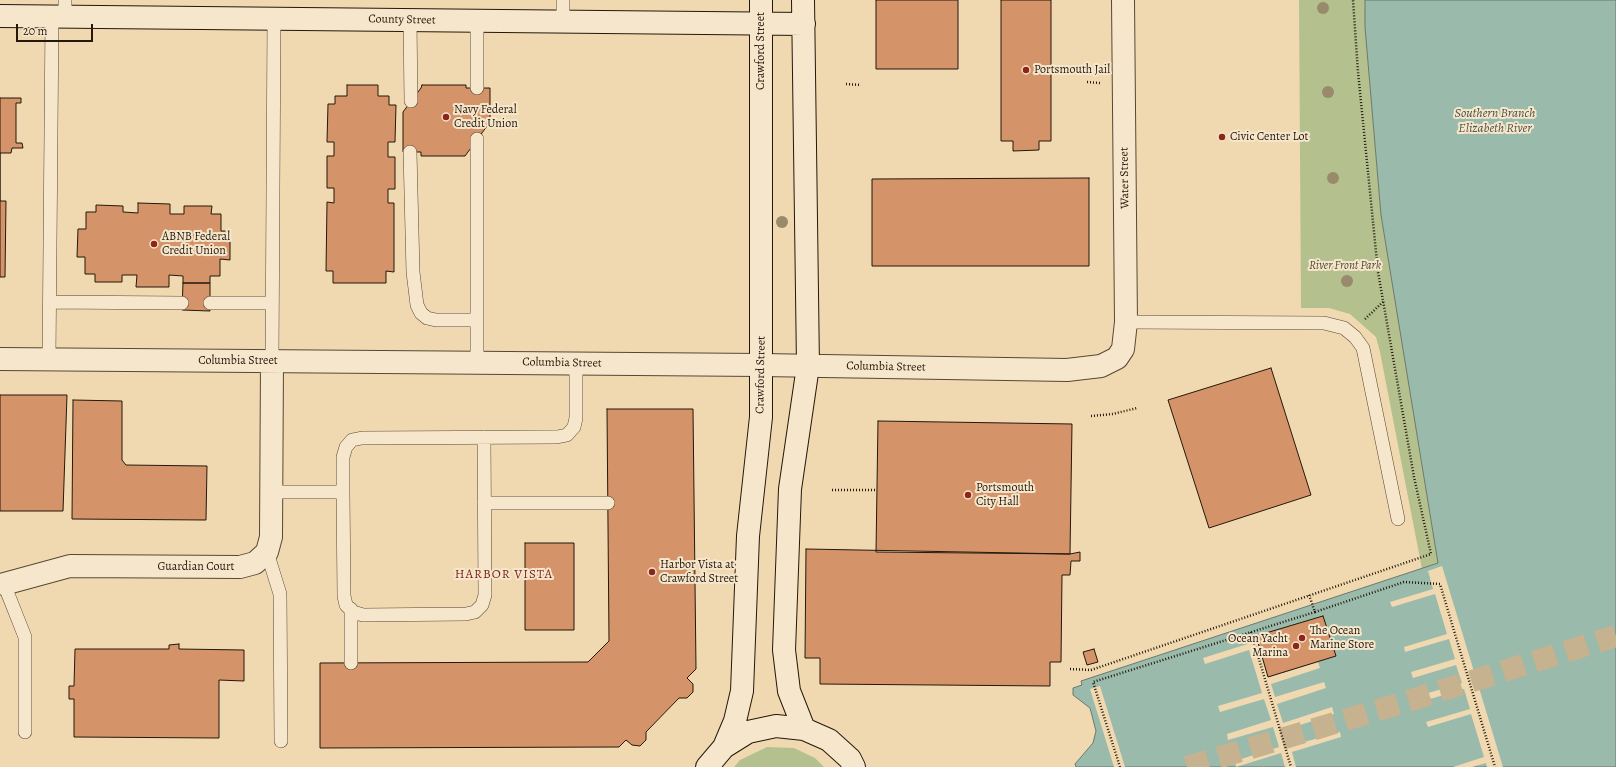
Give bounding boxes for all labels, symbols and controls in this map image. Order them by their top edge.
street label: County Street [368,12,436,28]
street label: Crawford Street [754,12,768,90]
scale bar [18,16,95,42]
text: 20 m [23,23,47,39]
place label: Portsmouth Jail [1034,63,1110,77]
marker: Portsmouth Jail [1021,65,1031,75]
place label: Navy Federal Credit Union [454,103,518,131]
water label: Southern Branch Elizabeth River [1455,106,1535,137]
marker: Navy Federal Credit Union [441,112,451,122]
place label: Civic Center Lot [1230,130,1308,144]
marker: Civic Center Lot [1217,132,1227,142]
street label: Water Street [1117,147,1133,209]
place label: ABNB Federal Credit Union [162,230,230,258]
marker: ABNB Federal Credit Union [149,239,159,249]
park label: River Front Park [1309,259,1381,273]
street label: Crawford Street [753,336,769,414]
street label: Columbia Street [198,354,278,368]
street label: Columbia Street [522,355,602,371]
street label: Columbia Street [846,359,926,375]
place label: Portsmouth City Hall [976,481,1034,509]
marker: Portsmouth City Hall [963,490,973,500]
place label: Harbor Vista at Crawford Street [660,558,738,586]
street label: Guardian Court [158,560,234,574]
district label: HARBOR VISTA [455,567,553,583]
marker: Harbor Vista at Crawford Street [647,567,657,577]
place label: The Ocean Marine Store [1310,624,1374,652]
place label: Ocean Yacht Marina [1228,632,1288,660]
marker: The Ocean Marine Store [1297,633,1307,643]
marker: Ocean Yacht Marina [1291,641,1301,651]

